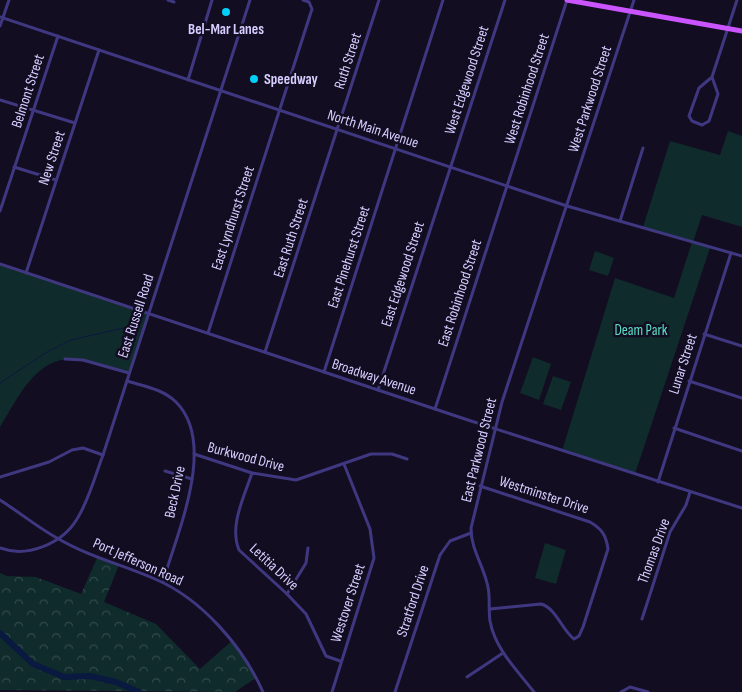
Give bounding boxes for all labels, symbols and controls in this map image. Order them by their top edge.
marker: Bel-Mar Lanes [220,6,232,18]
place label: Bel-Mar Lanes [188,20,264,39]
street label: West Edgewood Street [440,23,494,137]
street label: Ruth Street [330,30,366,92]
street label: West Robinhood Street [500,31,554,147]
street label: West Parkwood Street [564,43,616,155]
street label: Belmont Street [7,51,49,130]
place label: Speedway [264,70,319,89]
marker: Speedway [248,73,260,85]
street label: North Main Avenue [325,105,421,153]
street label: New Street [34,128,70,188]
street label: East Lyndhurst Street [207,163,259,273]
street label: East Ruth Street [269,196,313,280]
street label: East Pinehurst Street [324,203,375,311]
street label: East Edgewood Street [377,219,429,329]
street label: East Robinhood Street [434,237,486,349]
street label: East Russell Road [114,272,158,360]
park label: Deam Park [614,321,668,340]
street label: Lunar Street [664,331,702,397]
street label: Broadway Avenue [329,354,419,400]
street label: East Parkwood Street [457,395,501,504]
street label: Burkwood Drive [206,438,286,476]
street label: Beck Drive [160,464,190,520]
street label: Westminster Drive [497,472,591,518]
street label: Thomas Drive [633,516,675,586]
street label: Port Jefferson Road [90,534,186,590]
street label: Letitia Drive [245,539,303,595]
street label: Westover Street [326,561,370,645]
street label: Stratford Drive [392,563,434,639]

